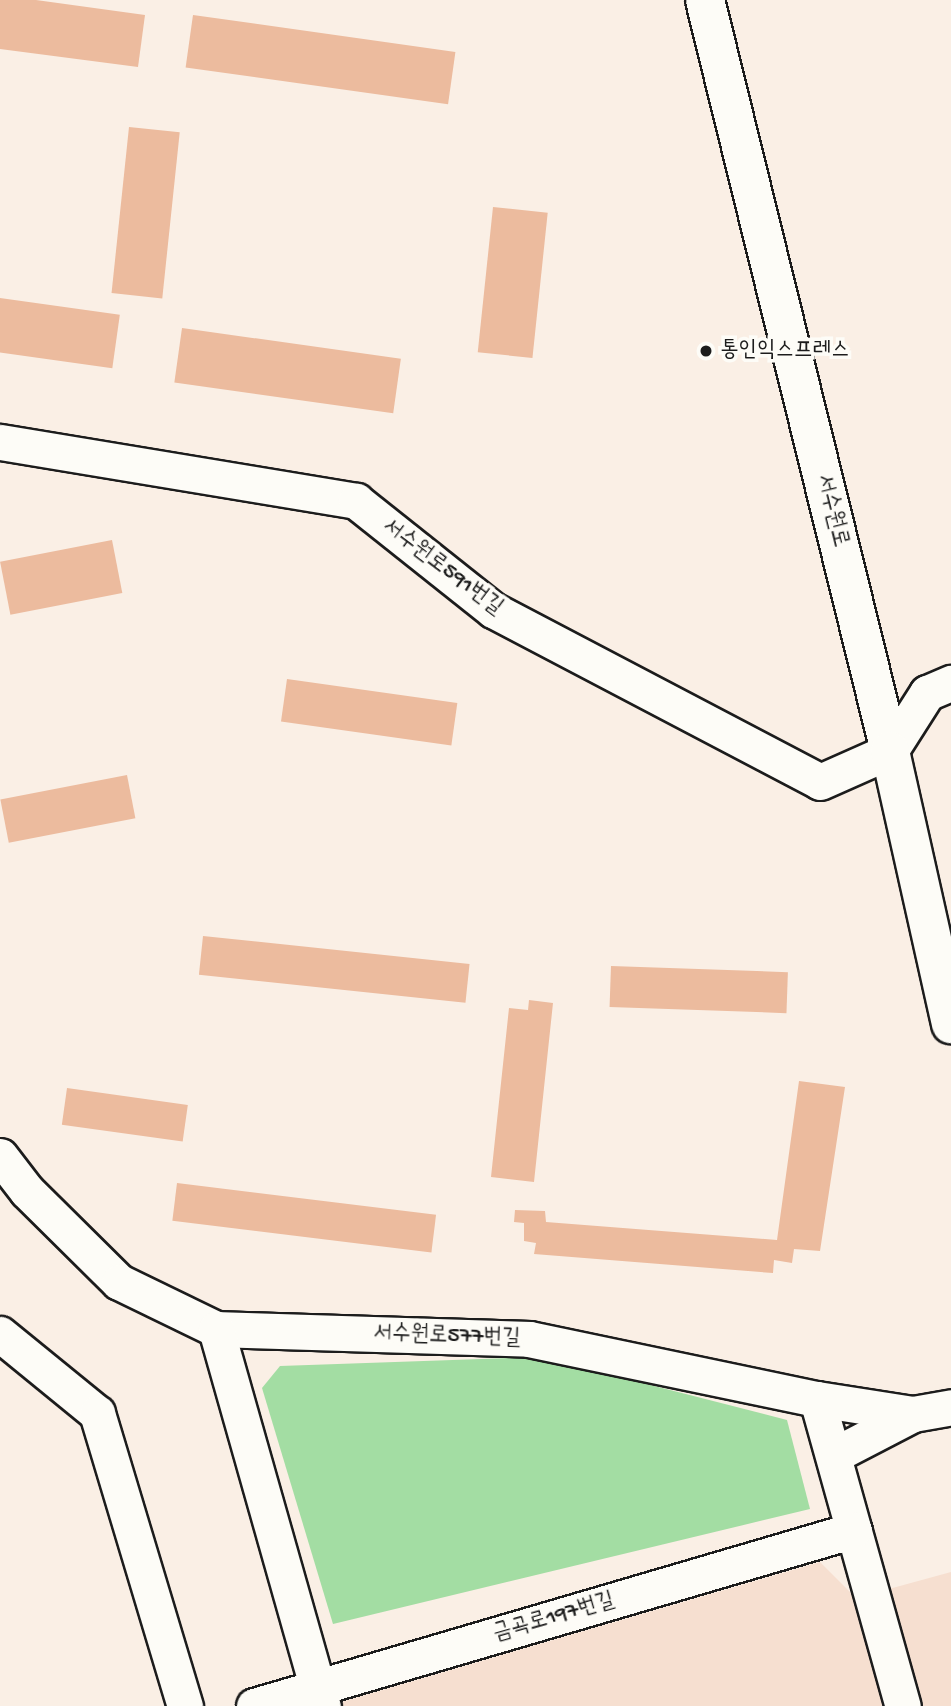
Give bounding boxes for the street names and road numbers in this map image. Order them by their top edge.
street label: 서수원로 [809,472,853,550]
street label: 서수원로591번길 [376,514,508,622]
street label: 서수원로577번길 [373,1321,521,1353]
street label: 금곡로197번길 [490,1587,618,1649]

